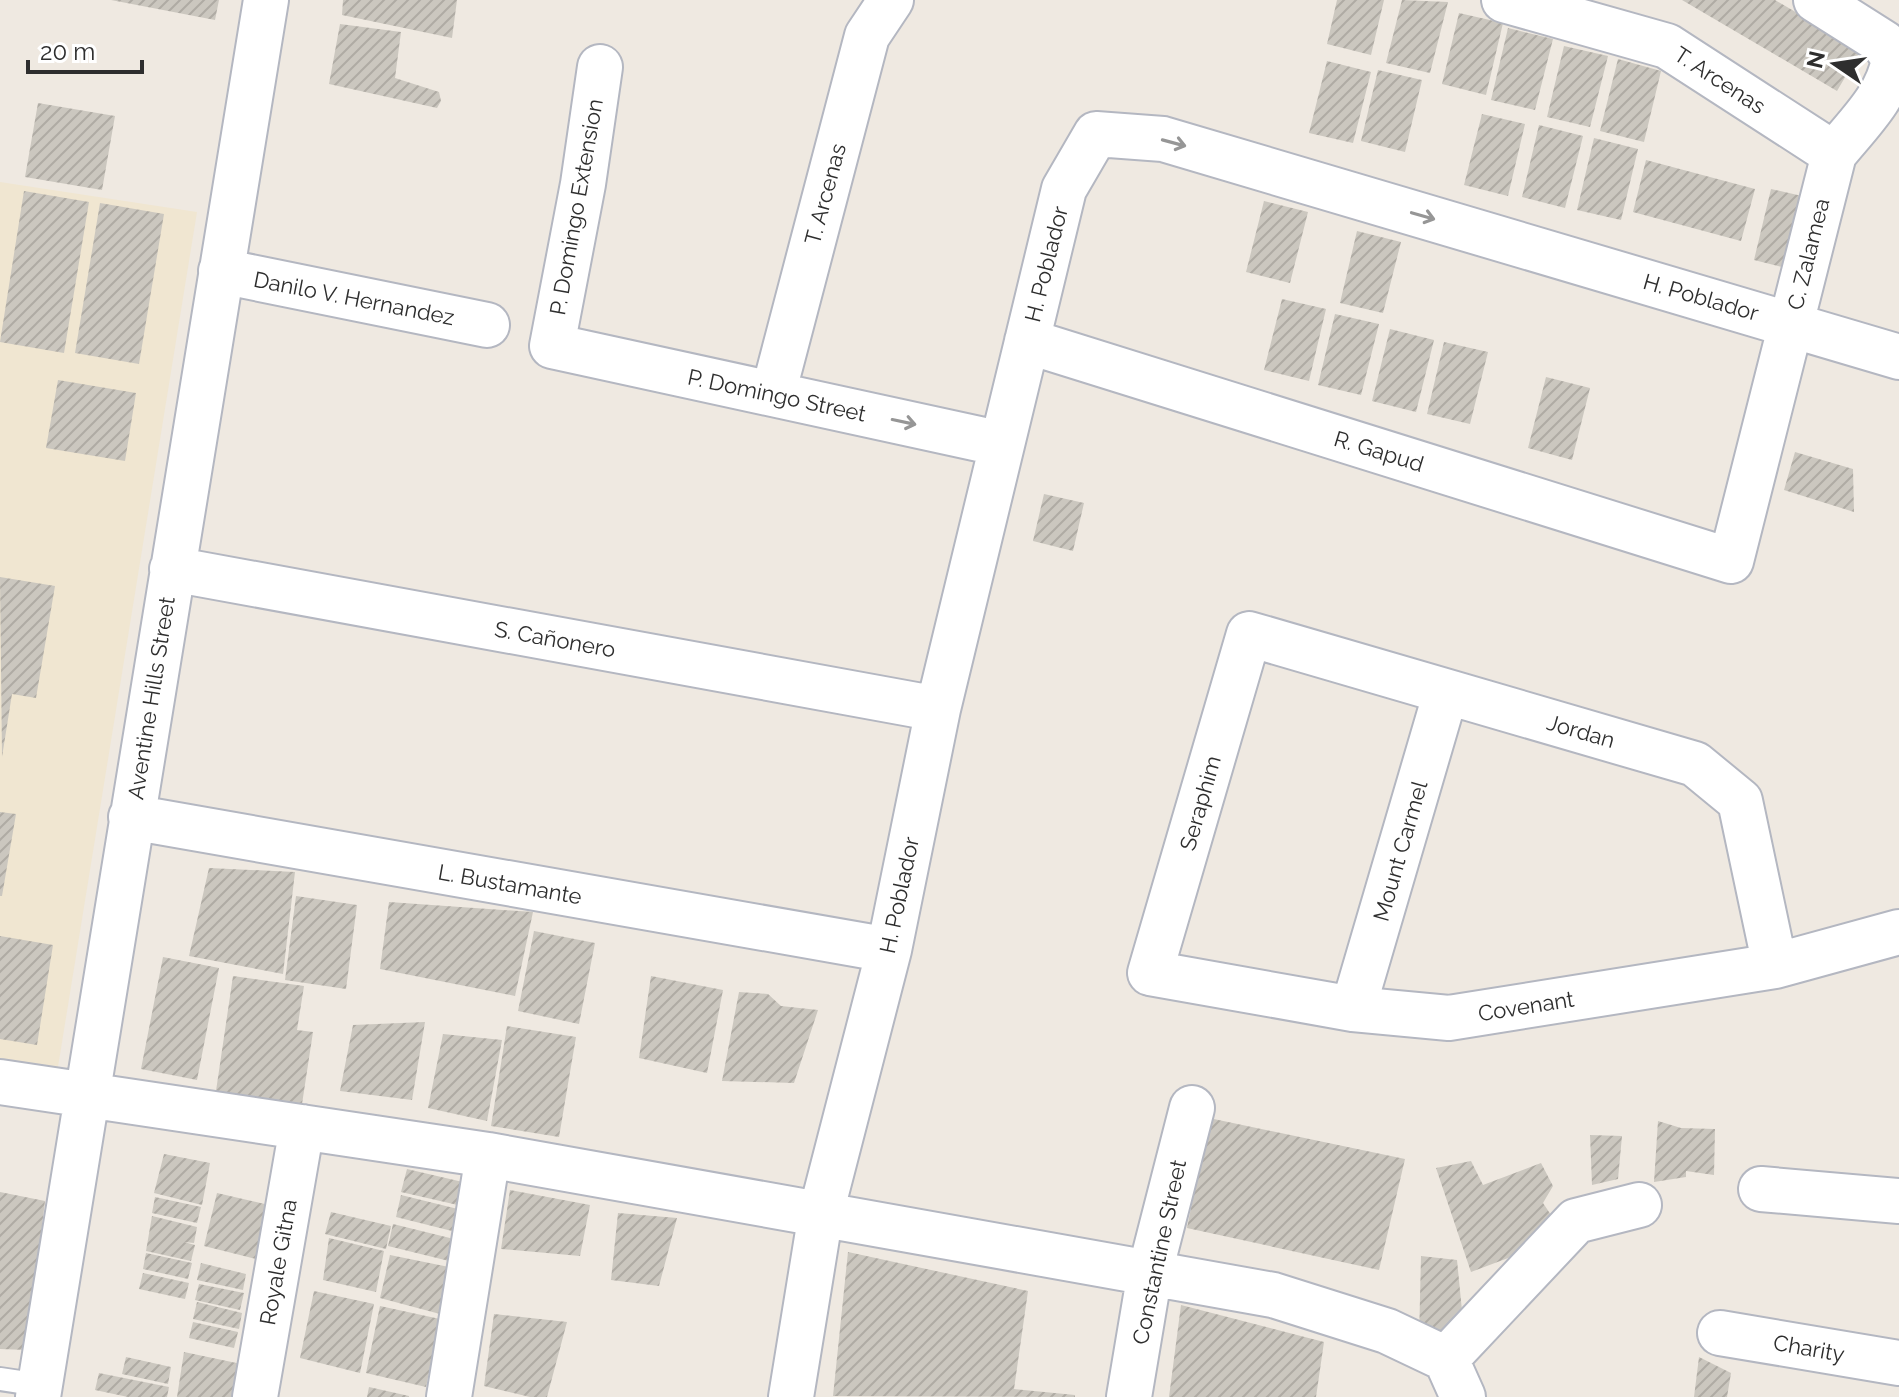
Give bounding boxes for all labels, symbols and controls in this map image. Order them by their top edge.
scale bar [28,24,142,74]
north arrow [1795,24,1875,104]
text: 20 m [40,37,95,66]
street label: T. Arcenas [1669,41,1771,119]
text: N [1801,48,1830,71]
street label: P. Domingo Extension [544,97,608,317]
one-way arrow [1160,136,1186,151]
street label: T. Arcenas [799,141,851,247]
street label: C. Zalamea [1782,196,1834,312]
street label: H. Poblador [1019,203,1073,325]
one-way arrow [1410,209,1436,224]
street label: Danilo V. Hernandez [251,266,457,330]
street label: H. Poblador [1640,268,1762,326]
street label: P. Domingo Street [686,363,869,427]
one-way arrow [890,415,916,430]
street label: R. Gapud [1331,425,1427,477]
street label: Aventine Hills Street [122,594,180,801]
street label: S. Cañonero [493,616,617,662]
street label: Jordan [1544,709,1618,753]
street label: Seraphim [1174,753,1226,853]
street label: Mount Carmel [1368,778,1432,924]
street label: H. Poblador [874,834,924,956]
street label: L. Bustamante [436,859,584,909]
street label: Covenant [1476,985,1577,1026]
street label: Constantine Street [1127,1157,1191,1347]
street label: Royale Gitna [254,1197,302,1327]
street label: Charity [1771,1329,1847,1367]

